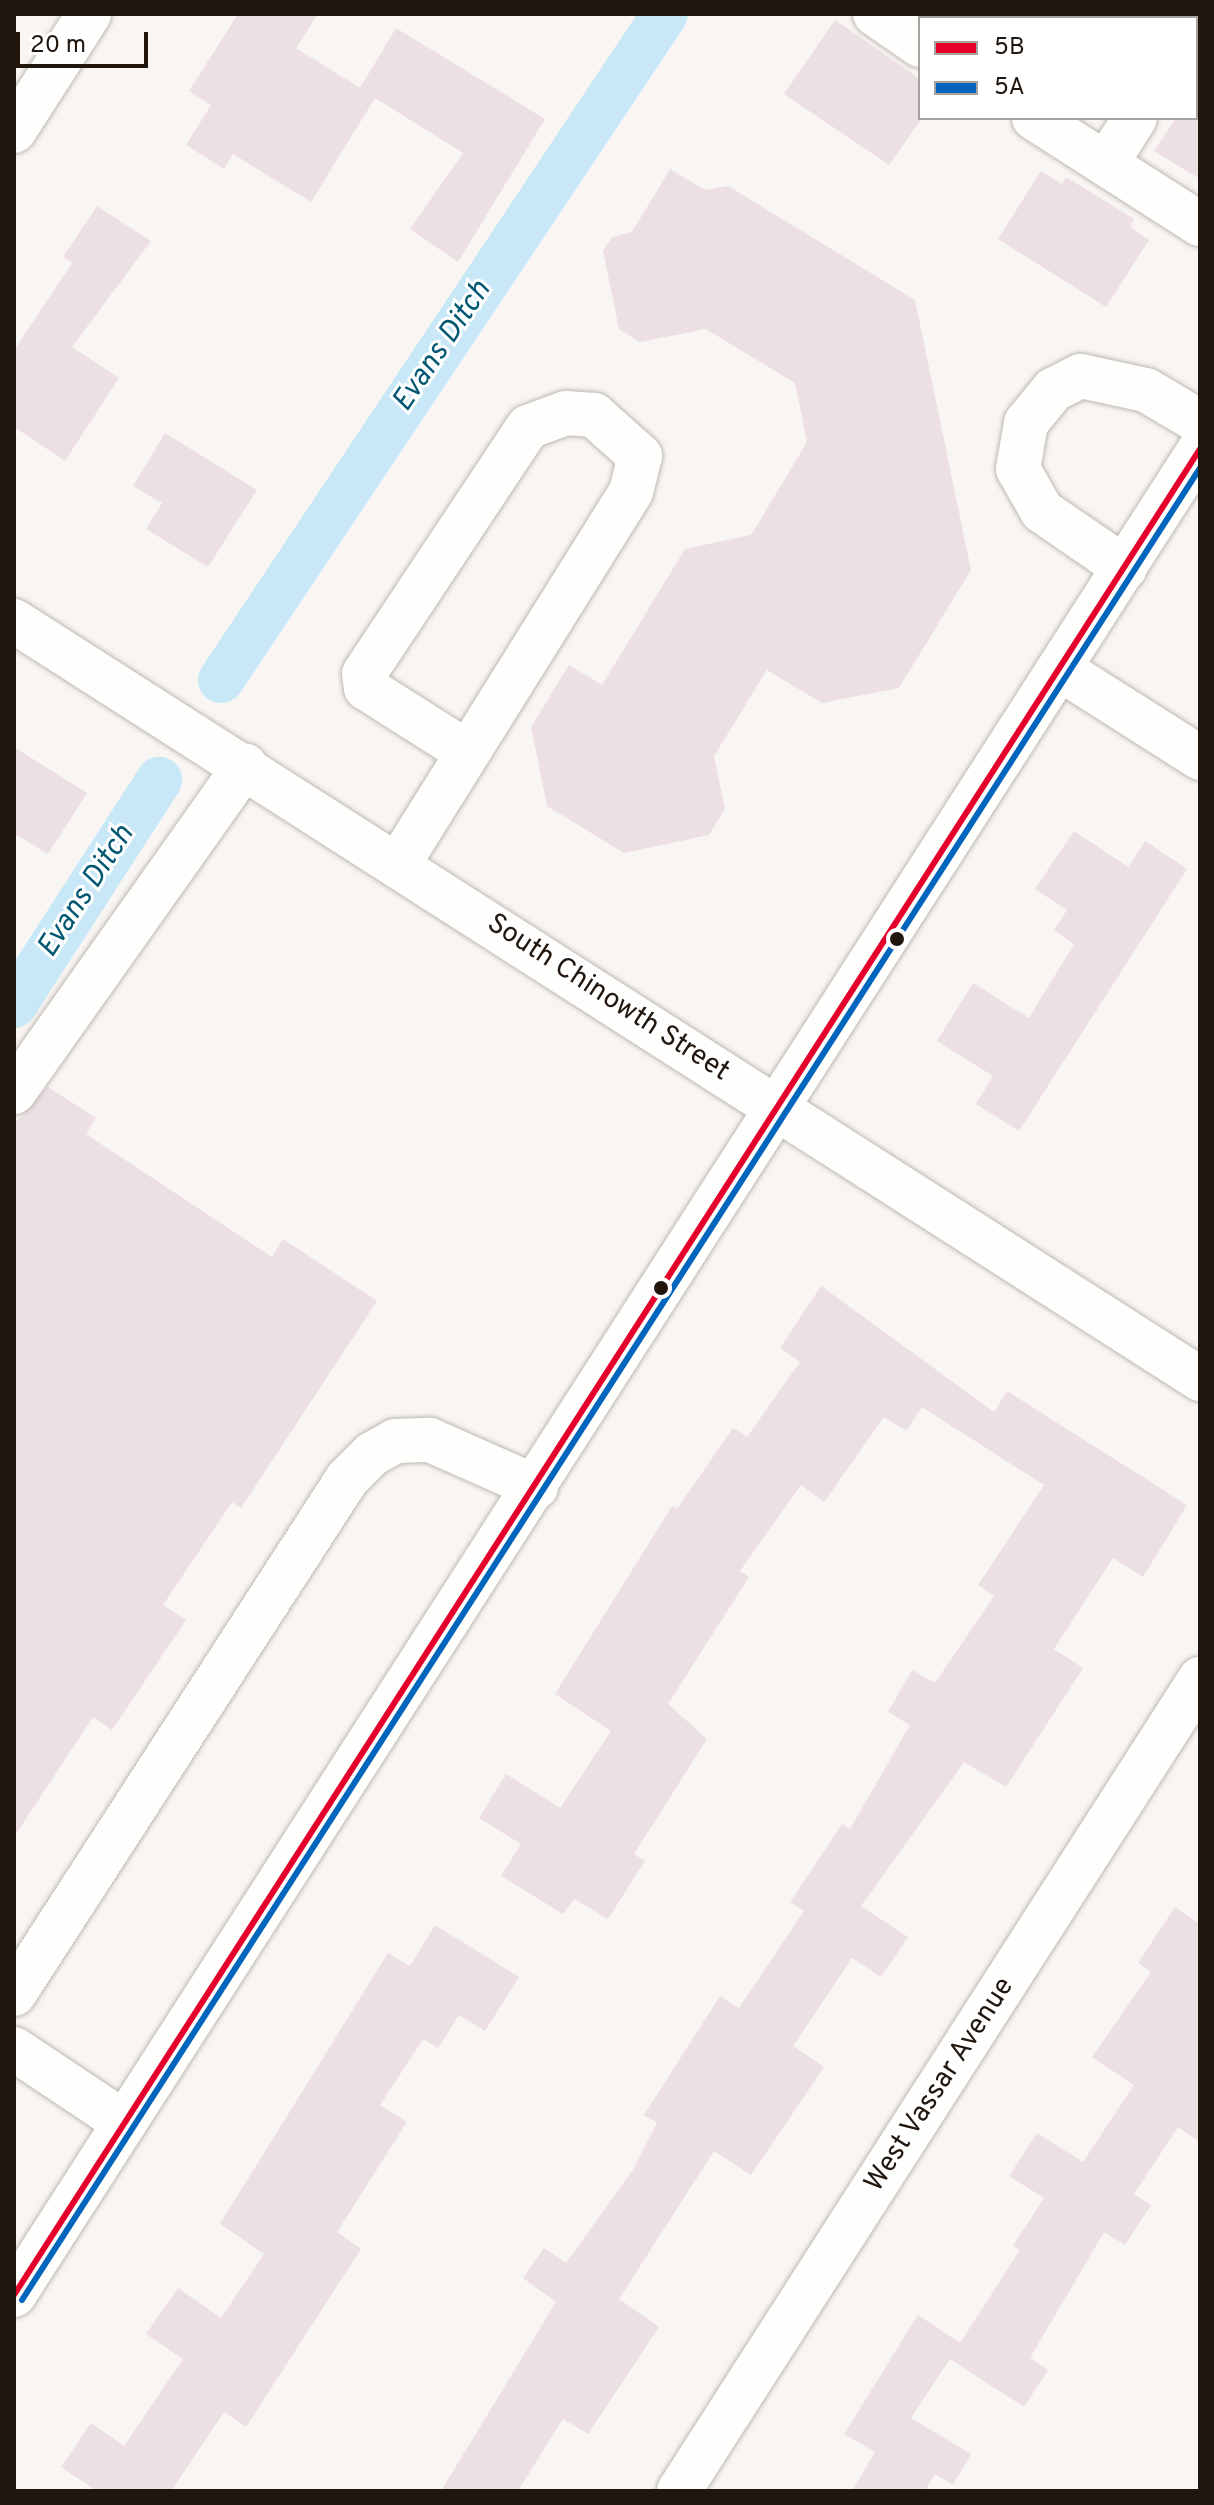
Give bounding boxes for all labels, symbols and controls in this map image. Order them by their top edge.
scale bar [20,16,152,66]
legend [918,16,1198,120]
text: 20 m [30,31,86,61]
text: 5B [994,33,1025,63]
text: 5A [994,73,1025,103]
water label: Evans Ditch [386,275,500,419]
water label: Evans Ditch [31,819,143,965]
street label: South Chinowth Street [480,907,736,1089]
unlabelled marker [889,931,905,947]
unlabelled marker [653,1280,669,1296]
street label: West Vassar Avenue [858,1971,1022,2199]

